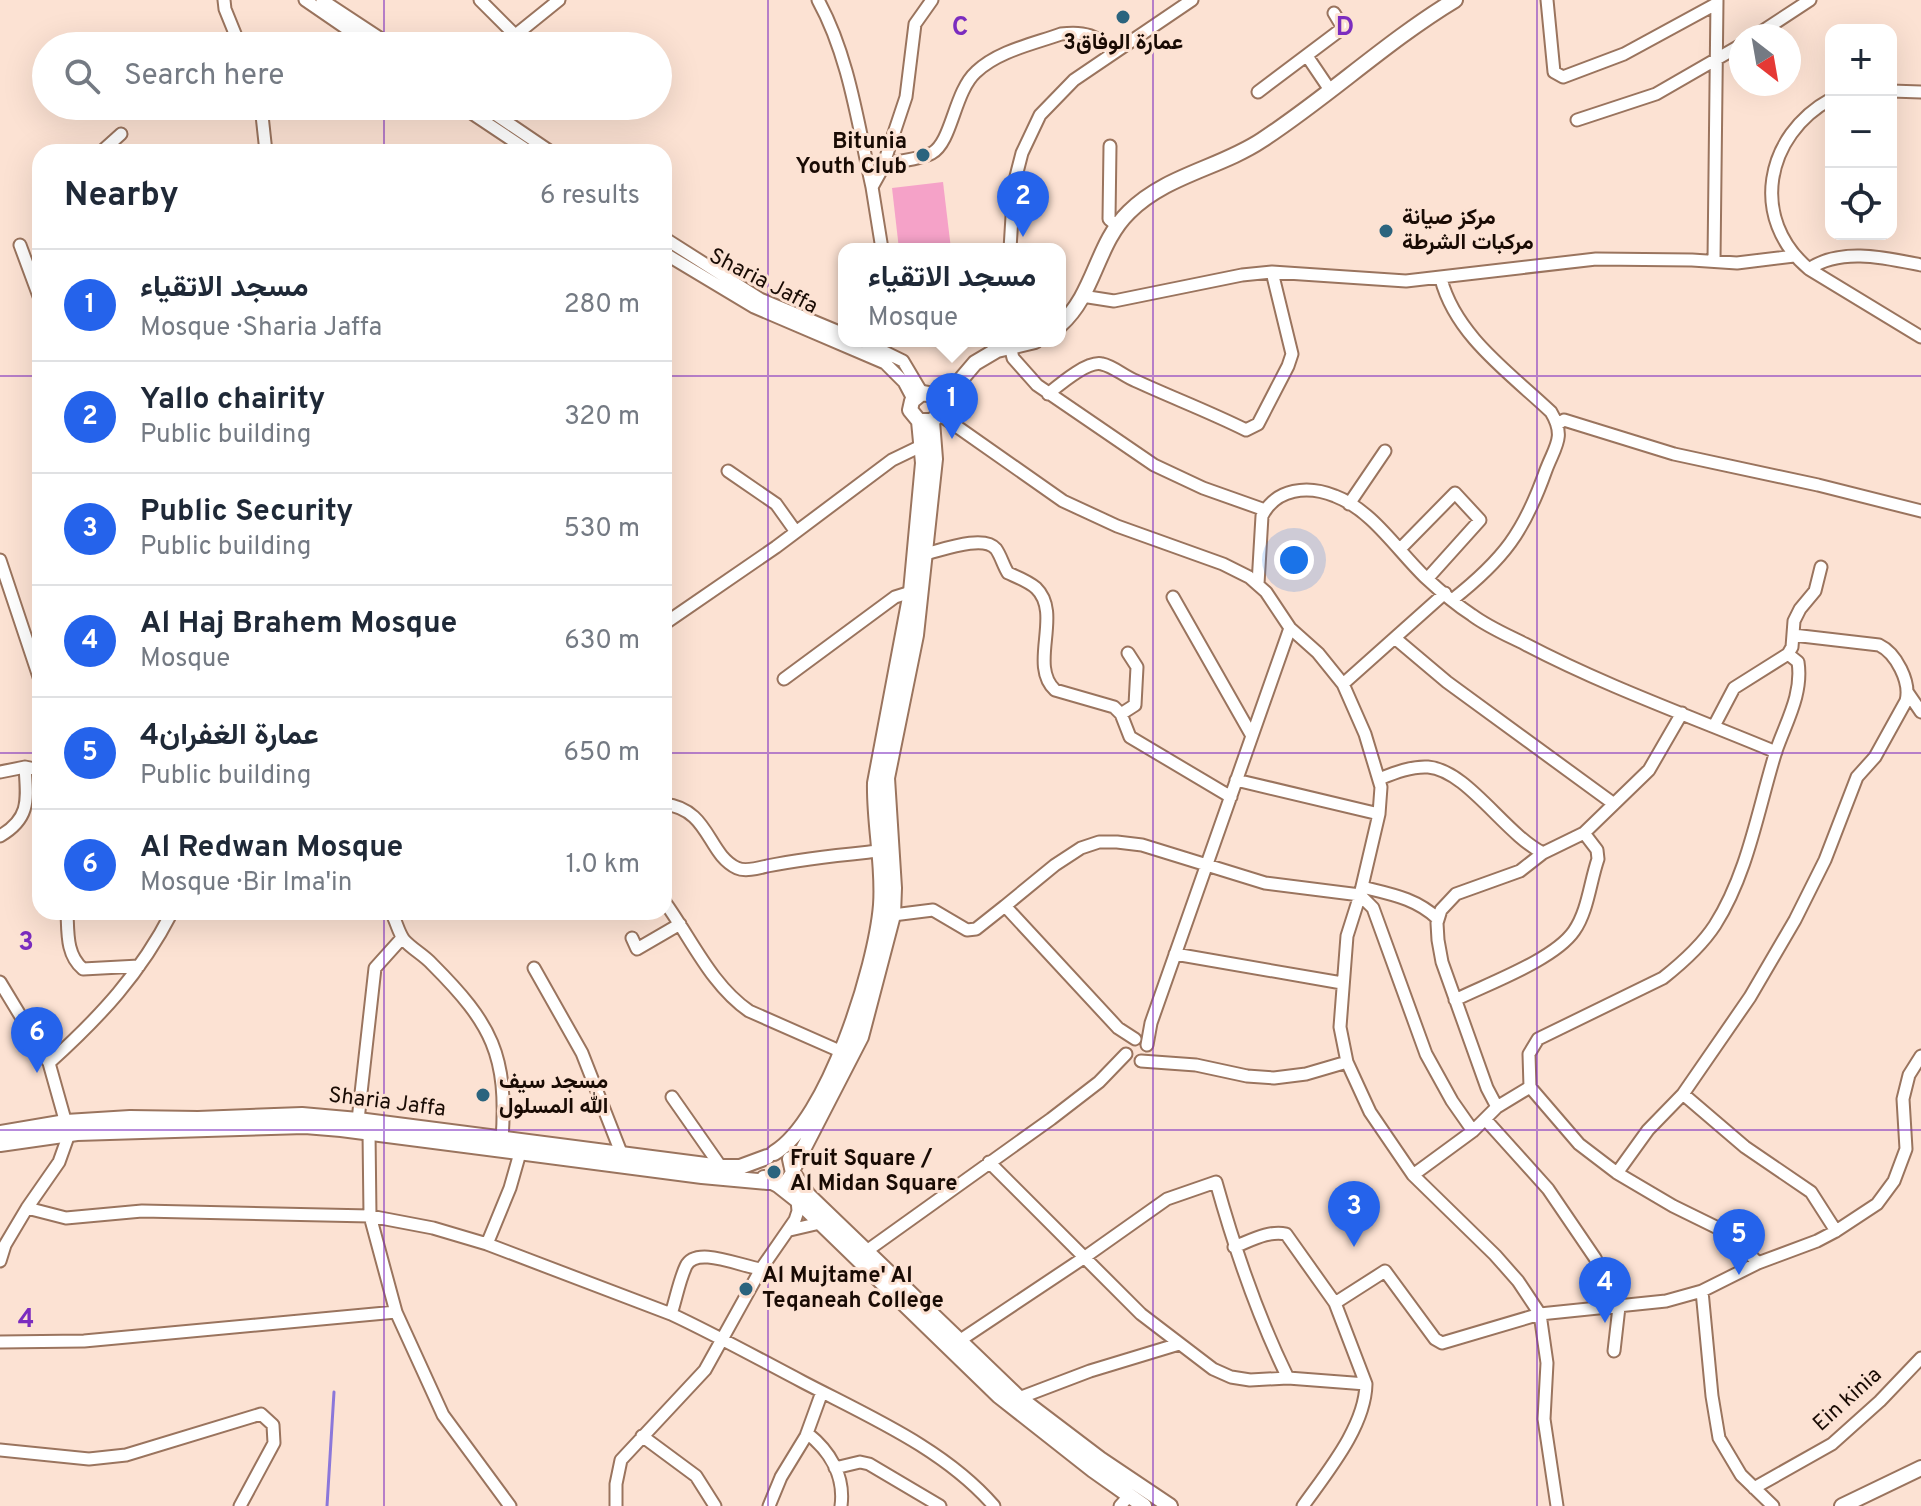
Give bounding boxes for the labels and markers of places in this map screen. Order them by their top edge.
marker: عمارة الوفاق3 [1114,8,1132,26]
place label: عمارة الوفاق3 [1063,30,1183,57]
place label: Bitunia Youth Club [796,129,907,181]
marker: Bitunia Youth Club [914,146,932,164]
pin: 2 [997,171,1049,237]
place label: مركز صيانة مركبات الشرطة [1402,205,1534,257]
marker: مركز صيانة مركبات الشرطة [1377,222,1395,240]
pin: 1 [926,373,978,439]
pin: 6 [11,1007,63,1073]
place label: مسجد سيف الله المسلول [499,1069,608,1121]
marker: مسجد سيف الله المسلول [474,1086,492,1104]
place label: Fruit Square / Al Midan Square [790,1146,957,1198]
marker: Fruit Square / Al Midan Square [765,1163,783,1181]
pin: 3 [1328,1181,1380,1247]
pin: 5 [1713,1209,1765,1275]
pin: 4 [1579,1257,1631,1323]
place label: Al Mujtame' Al Teqaneah College [762,1263,944,1315]
marker: Al Mujtame' Al Teqaneah College [737,1280,755,1298]

